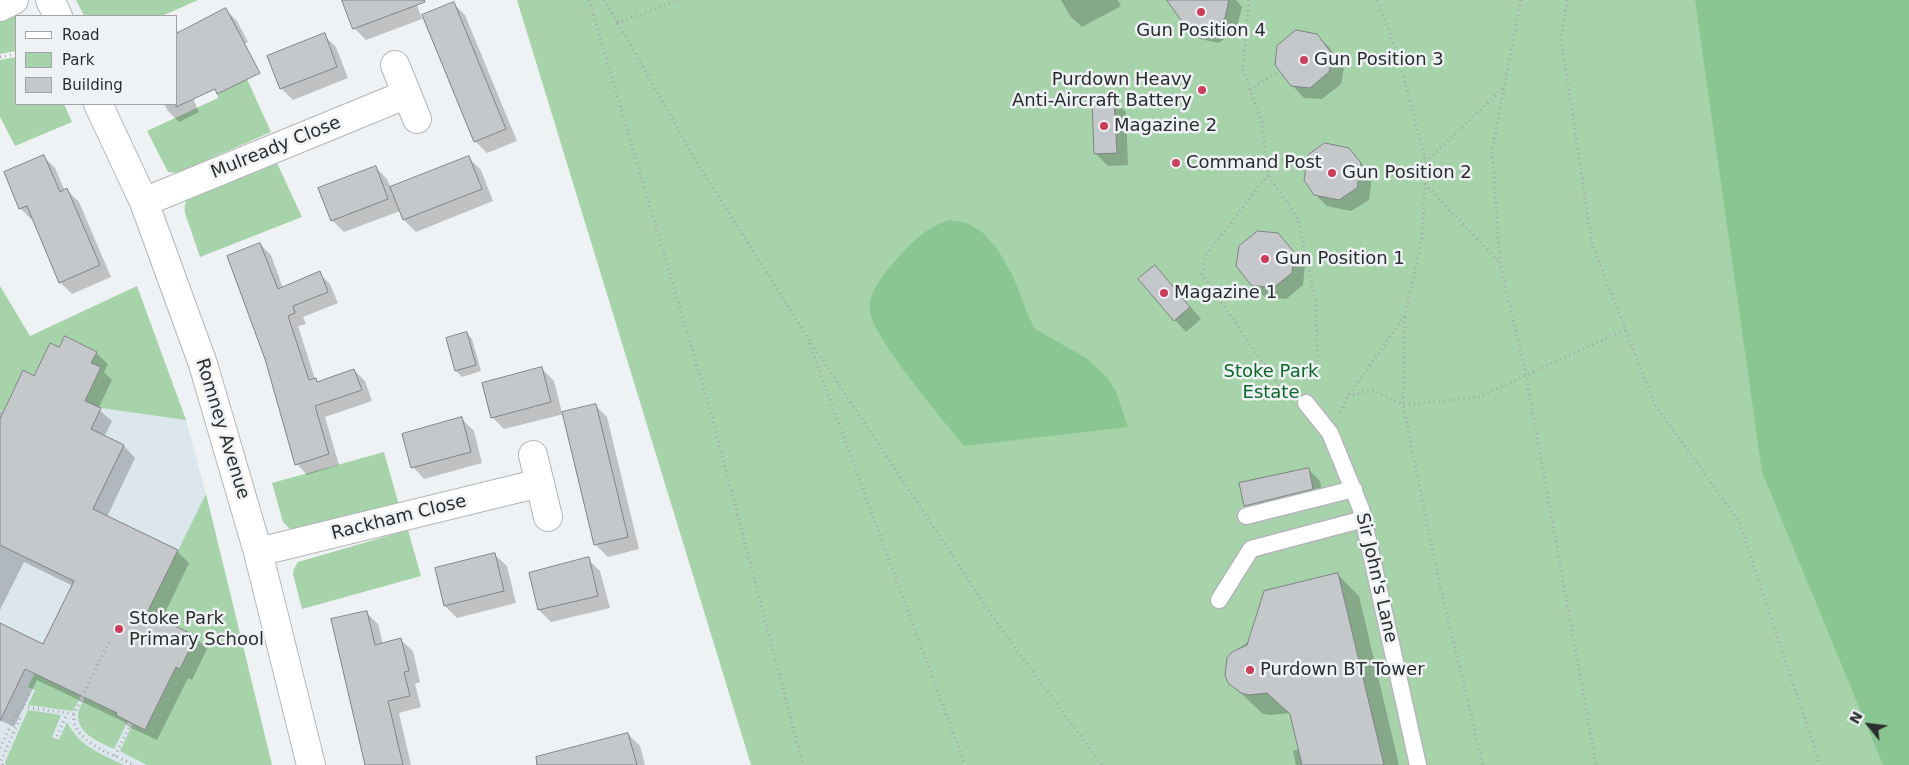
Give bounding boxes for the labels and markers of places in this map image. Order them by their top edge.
marker: Gun Position 4 [1195,6,1207,18]
place label: Gun Position 4 [1136,20,1266,42]
place label: Gun Position 3 [1314,49,1444,71]
marker: Gun Position 3 [1298,54,1310,66]
place label: Purdown Heavy Anti-Aircraft Battery [1012,69,1192,112]
marker: Purdown Heavy Anti-Aircraft Battery [1196,84,1208,96]
place label: Magazine 2 [1114,115,1217,137]
marker: Magazine 2 [1098,120,1110,132]
place label: Command Post [1186,152,1322,174]
marker: Command Post [1170,157,1182,169]
place label: Gun Position 2 [1342,162,1472,184]
marker: Gun Position 2 [1326,167,1338,179]
place label: Gun Position 1 [1275,248,1405,270]
marker: Gun Position 1 [1259,253,1271,265]
place label: Magazine 1 [1174,282,1277,304]
marker: Magazine 1 [1158,287,1170,299]
place label: Stoke Park Primary School [129,608,264,650]
marker: Stoke Park Primary School [113,623,125,635]
place label: Purdown BT Tower [1260,659,1425,681]
marker: Purdown BT Tower [1244,664,1256,676]

